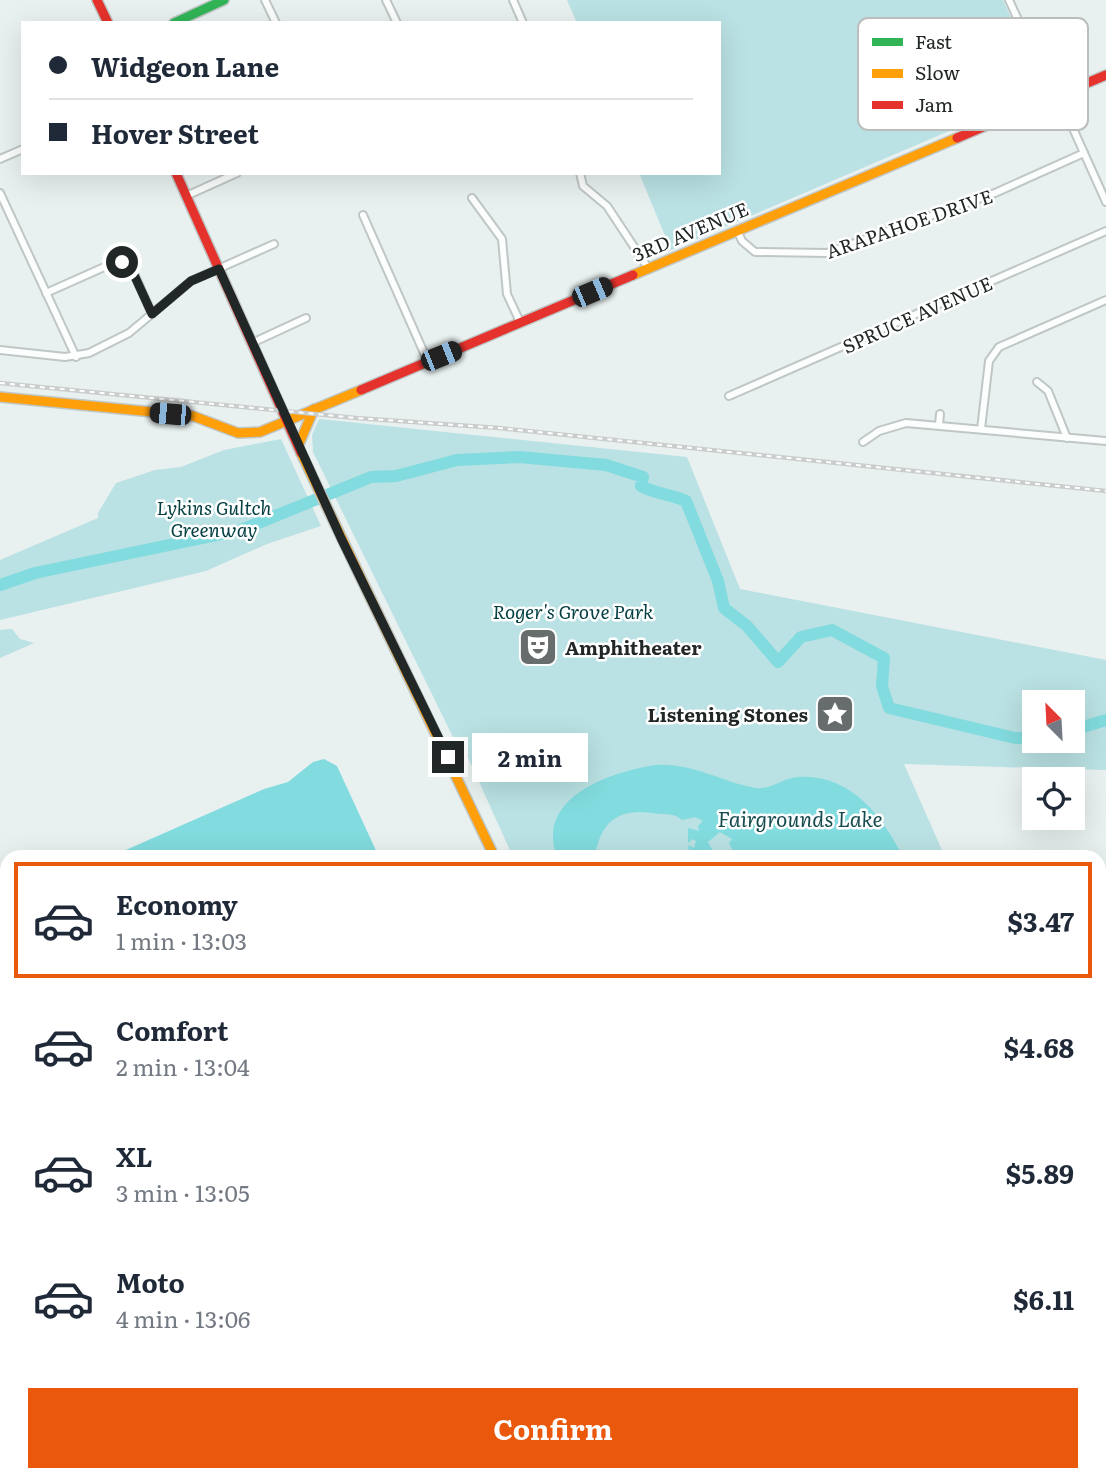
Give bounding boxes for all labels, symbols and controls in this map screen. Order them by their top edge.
legend [858,18,1088,130]
text: Fast [915,27,952,55]
text: Widgeon Lane [91,46,279,85]
text: Slow [915,58,960,86]
text: Jam [915,90,953,118]
text: Hover Street [91,113,259,152]
street label: ARAPAHOE DRIVE [822,181,996,265]
street label: 3RD AVENUE [628,194,752,268]
route start [106,246,138,278]
street label: SPRUCE AVENUE [838,268,996,360]
car [569,274,616,310]
car [418,338,465,374]
car [149,402,192,426]
park label: Lykins Gultch Greenway [157,493,271,543]
park label: Roger's Grove Park [493,597,654,625]
theatre icon: Amphitheater [517,626,559,668]
place label: Amphitheater [565,633,702,661]
north arrow [1022,690,1085,752]
map controls [1022,690,1085,830]
place icon: Listening Stones [814,693,856,735]
place label: Listening Stones [648,700,808,728]
callout: 2 min [472,732,588,782]
text: 2 min [498,740,562,774]
route end [432,741,464,773]
button: locate [1022,767,1085,830]
water label: Fairgrounds Lake [718,802,883,833]
text: Economy [116,884,238,923]
icon: car [32,889,95,952]
text: $3.47 [1007,901,1074,940]
text: 1 min · 13:03 [116,923,247,957]
text: Comfort [116,1010,228,1049]
icon: car [32,1015,95,1078]
text: $4.68 [1004,1027,1074,1066]
text: 2 min · 13:04 [116,1049,250,1083]
text: XL [116,1136,153,1175]
icon: car [32,1141,95,1204]
text: $5.89 [1006,1153,1074,1192]
text: 3 min · 13:05 [116,1175,250,1209]
text: Moto [116,1262,185,1301]
icon: car [32,1267,95,1330]
text: $6.11 [1013,1279,1074,1318]
text: 4 min · 13:06 [116,1301,250,1335]
button: Confirm [28,1388,1078,1468]

